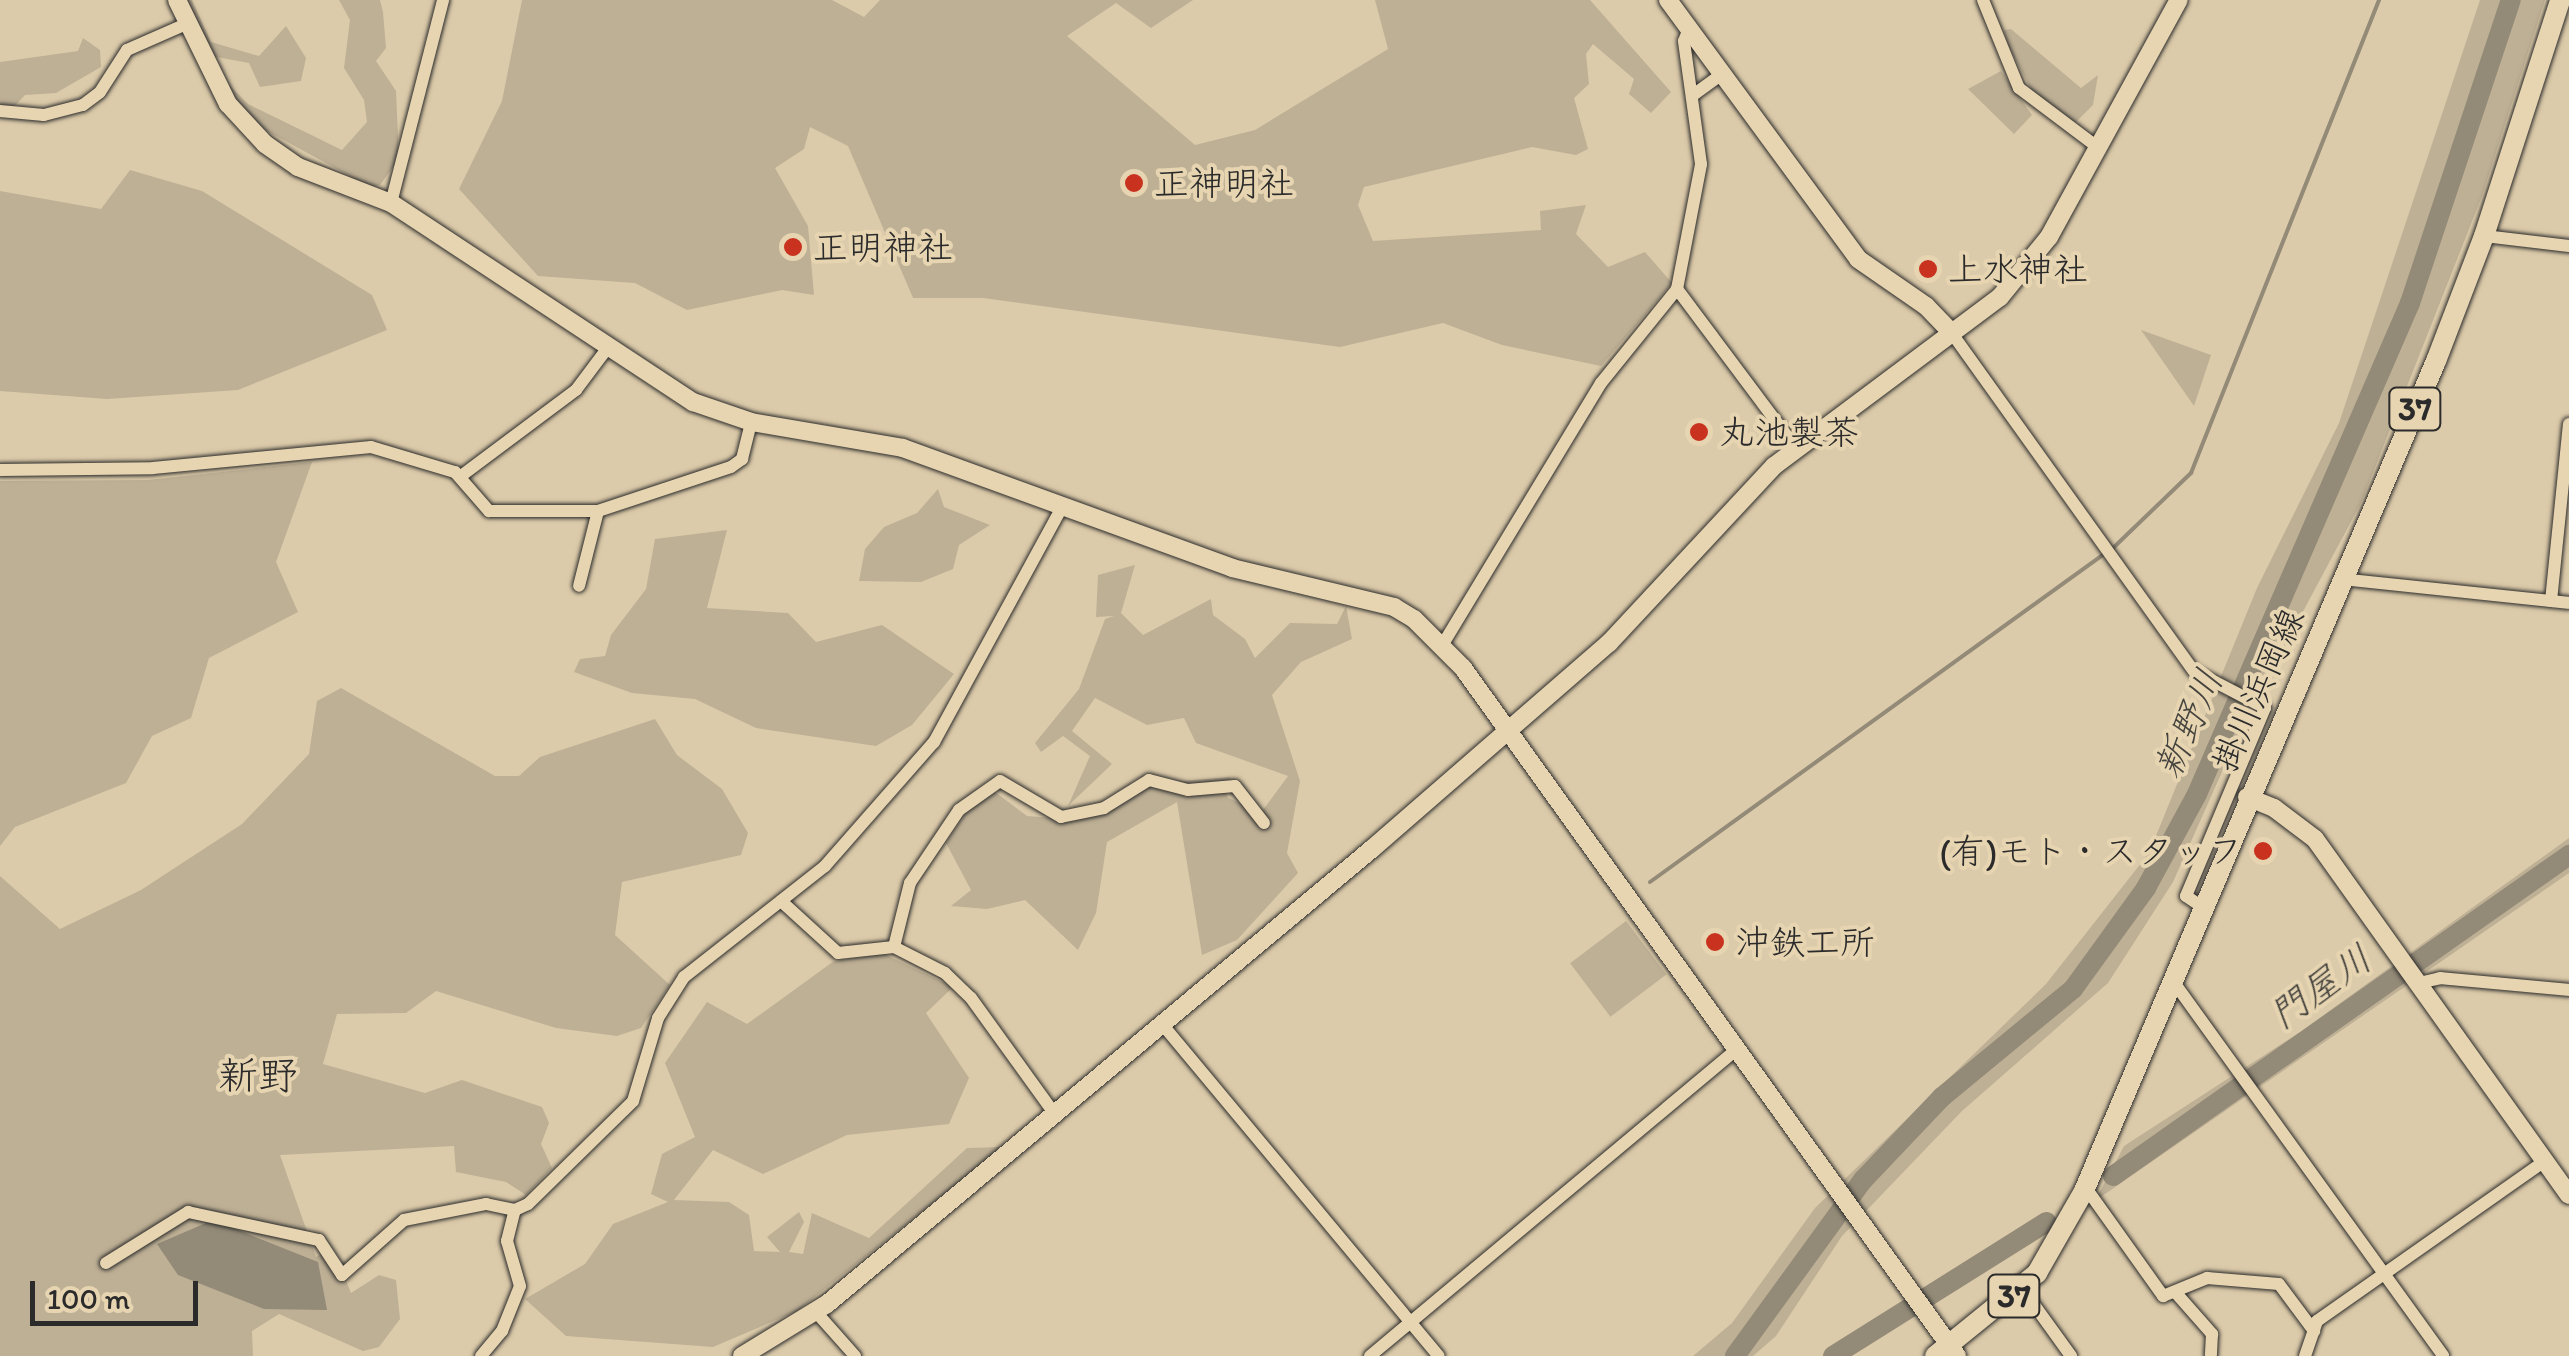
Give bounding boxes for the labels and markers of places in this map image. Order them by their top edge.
place label: 正神明社 [1154,162,1294,204]
marker: 正神明社 [1123,172,1145,194]
place label: 正明神社 [813,226,953,268]
marker: 正明神社 [782,236,804,258]
place label: 上水神社 [1948,248,2088,290]
marker: 上水神社 [1917,258,1939,280]
place label: 丸池製茶 [1719,411,1859,453]
marker: 丸池製茶 [1688,421,1710,443]
place label: (有)モト・スタッフ [1940,830,2243,872]
marker: (有)モト・スタッフ [2252,840,2274,862]
place label: 沖鉄工所 [1735,921,1875,963]
marker: 沖鉄工所 [1704,931,1726,953]

